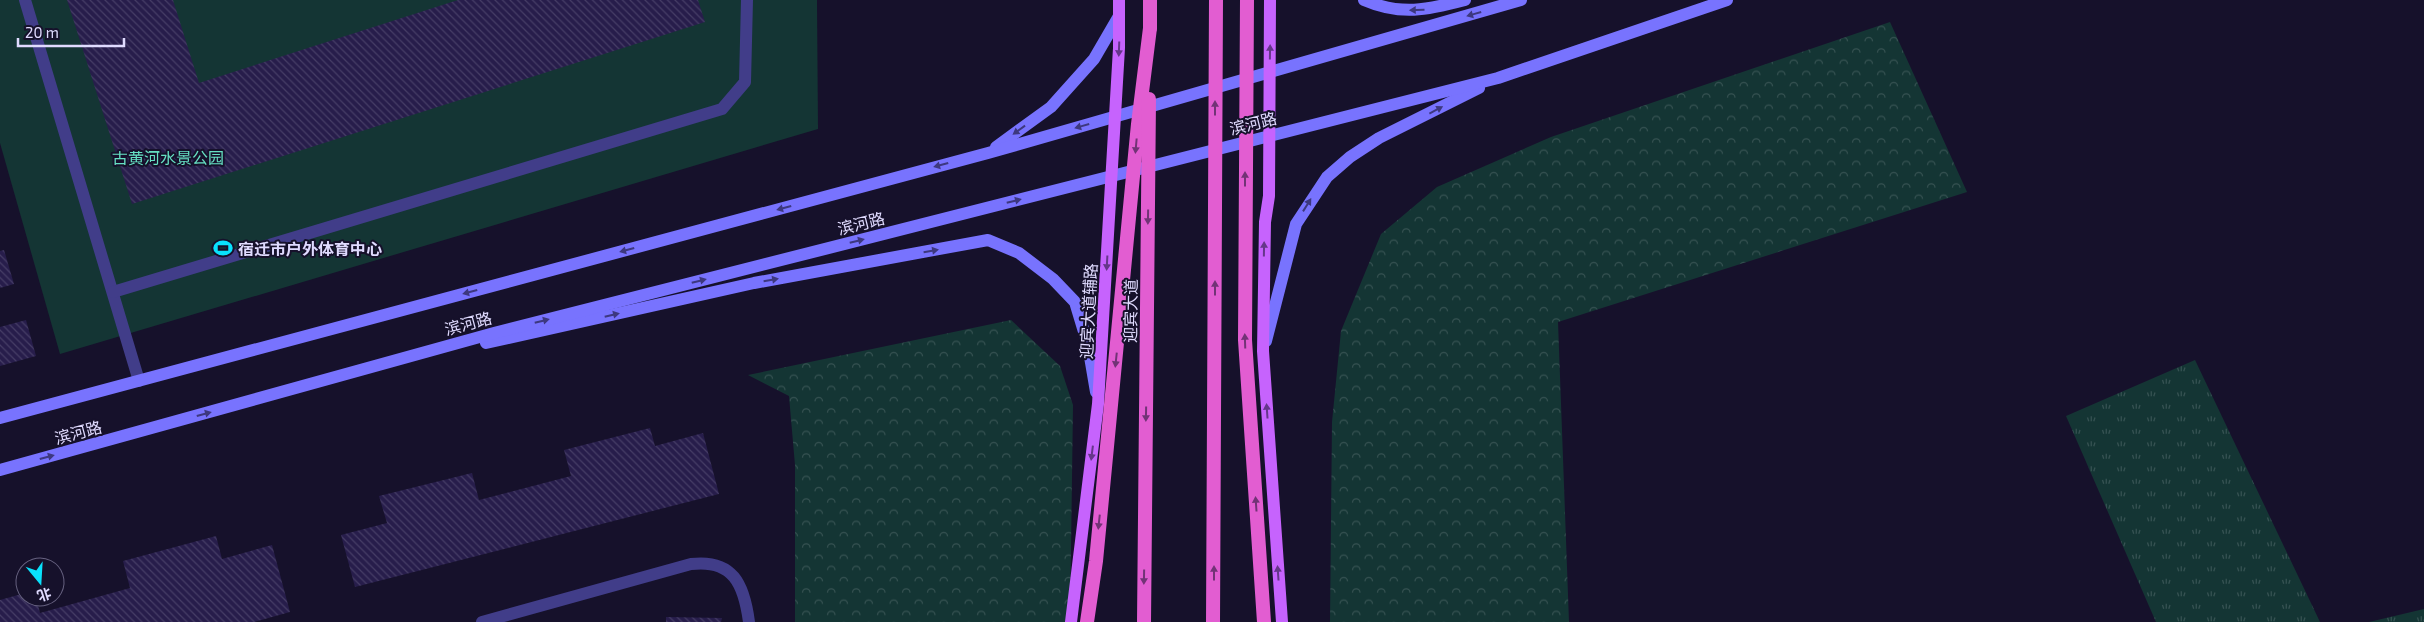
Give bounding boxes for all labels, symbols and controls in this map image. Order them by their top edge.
one-way arrow [1409,6,1425,14]
one-way arrow [1466,10,1481,18]
scale bar [18,15,124,47]
text: 20 m [25,23,59,41]
one-way arrow [1115,41,1123,57]
one-way arrow [1266,43,1274,59]
one-way arrow [1211,100,1219,116]
one-way arrow [1429,106,1444,114]
street label: 滨河路 [1227,108,1279,138]
one-way arrow [1075,122,1090,130]
one-way arrow [1012,125,1026,135]
one-way arrow [1132,138,1140,154]
park label: 古黄河水景公园 [112,148,224,167]
one-way arrow [933,162,948,170]
one-way arrow [1241,171,1249,187]
one-way arrow [1007,196,1022,204]
one-way arrow [1303,198,1312,211]
one-way arrow [776,204,791,212]
street label: 滨河路 [835,208,887,238]
one-way arrow [1144,209,1152,225]
one-way arrow [849,236,864,244]
sports icon: 宿迁市户外体育中心 [212,237,234,259]
place label: 宿迁市户外体育中心 [238,239,382,258]
one-way arrow [1261,241,1269,257]
one-way arrow [619,246,634,254]
one-way arrow [923,246,939,254]
one-way arrow [1102,256,1110,272]
street label: 迎宾大道辅路 [1076,263,1100,359]
one-way arrow [763,276,779,284]
one-way arrow [692,277,707,285]
street label: 迎宾大道 [1120,279,1140,343]
one-way arrow [1211,280,1219,296]
one-way arrow [462,289,477,297]
street label: 滨河路 [442,308,494,338]
one-way arrow [605,311,621,319]
one-way arrow [534,317,549,325]
one-way arrow [1241,333,1249,349]
one-way arrow [1111,352,1119,368]
one-way arrow [1263,403,1271,419]
one-way arrow [1142,406,1150,422]
one-way arrow [196,409,211,417]
street label: 滨河路 [52,417,104,447]
one-way arrow [1088,445,1096,461]
one-way arrow [39,453,55,461]
one-way arrow [1252,495,1260,511]
one-way arrow [1095,514,1103,530]
north arrow [15,557,65,607]
one-way arrow [1210,565,1218,581]
one-way arrow [1274,565,1282,581]
one-way arrow [1140,569,1148,585]
text: 北 [35,585,53,605]

